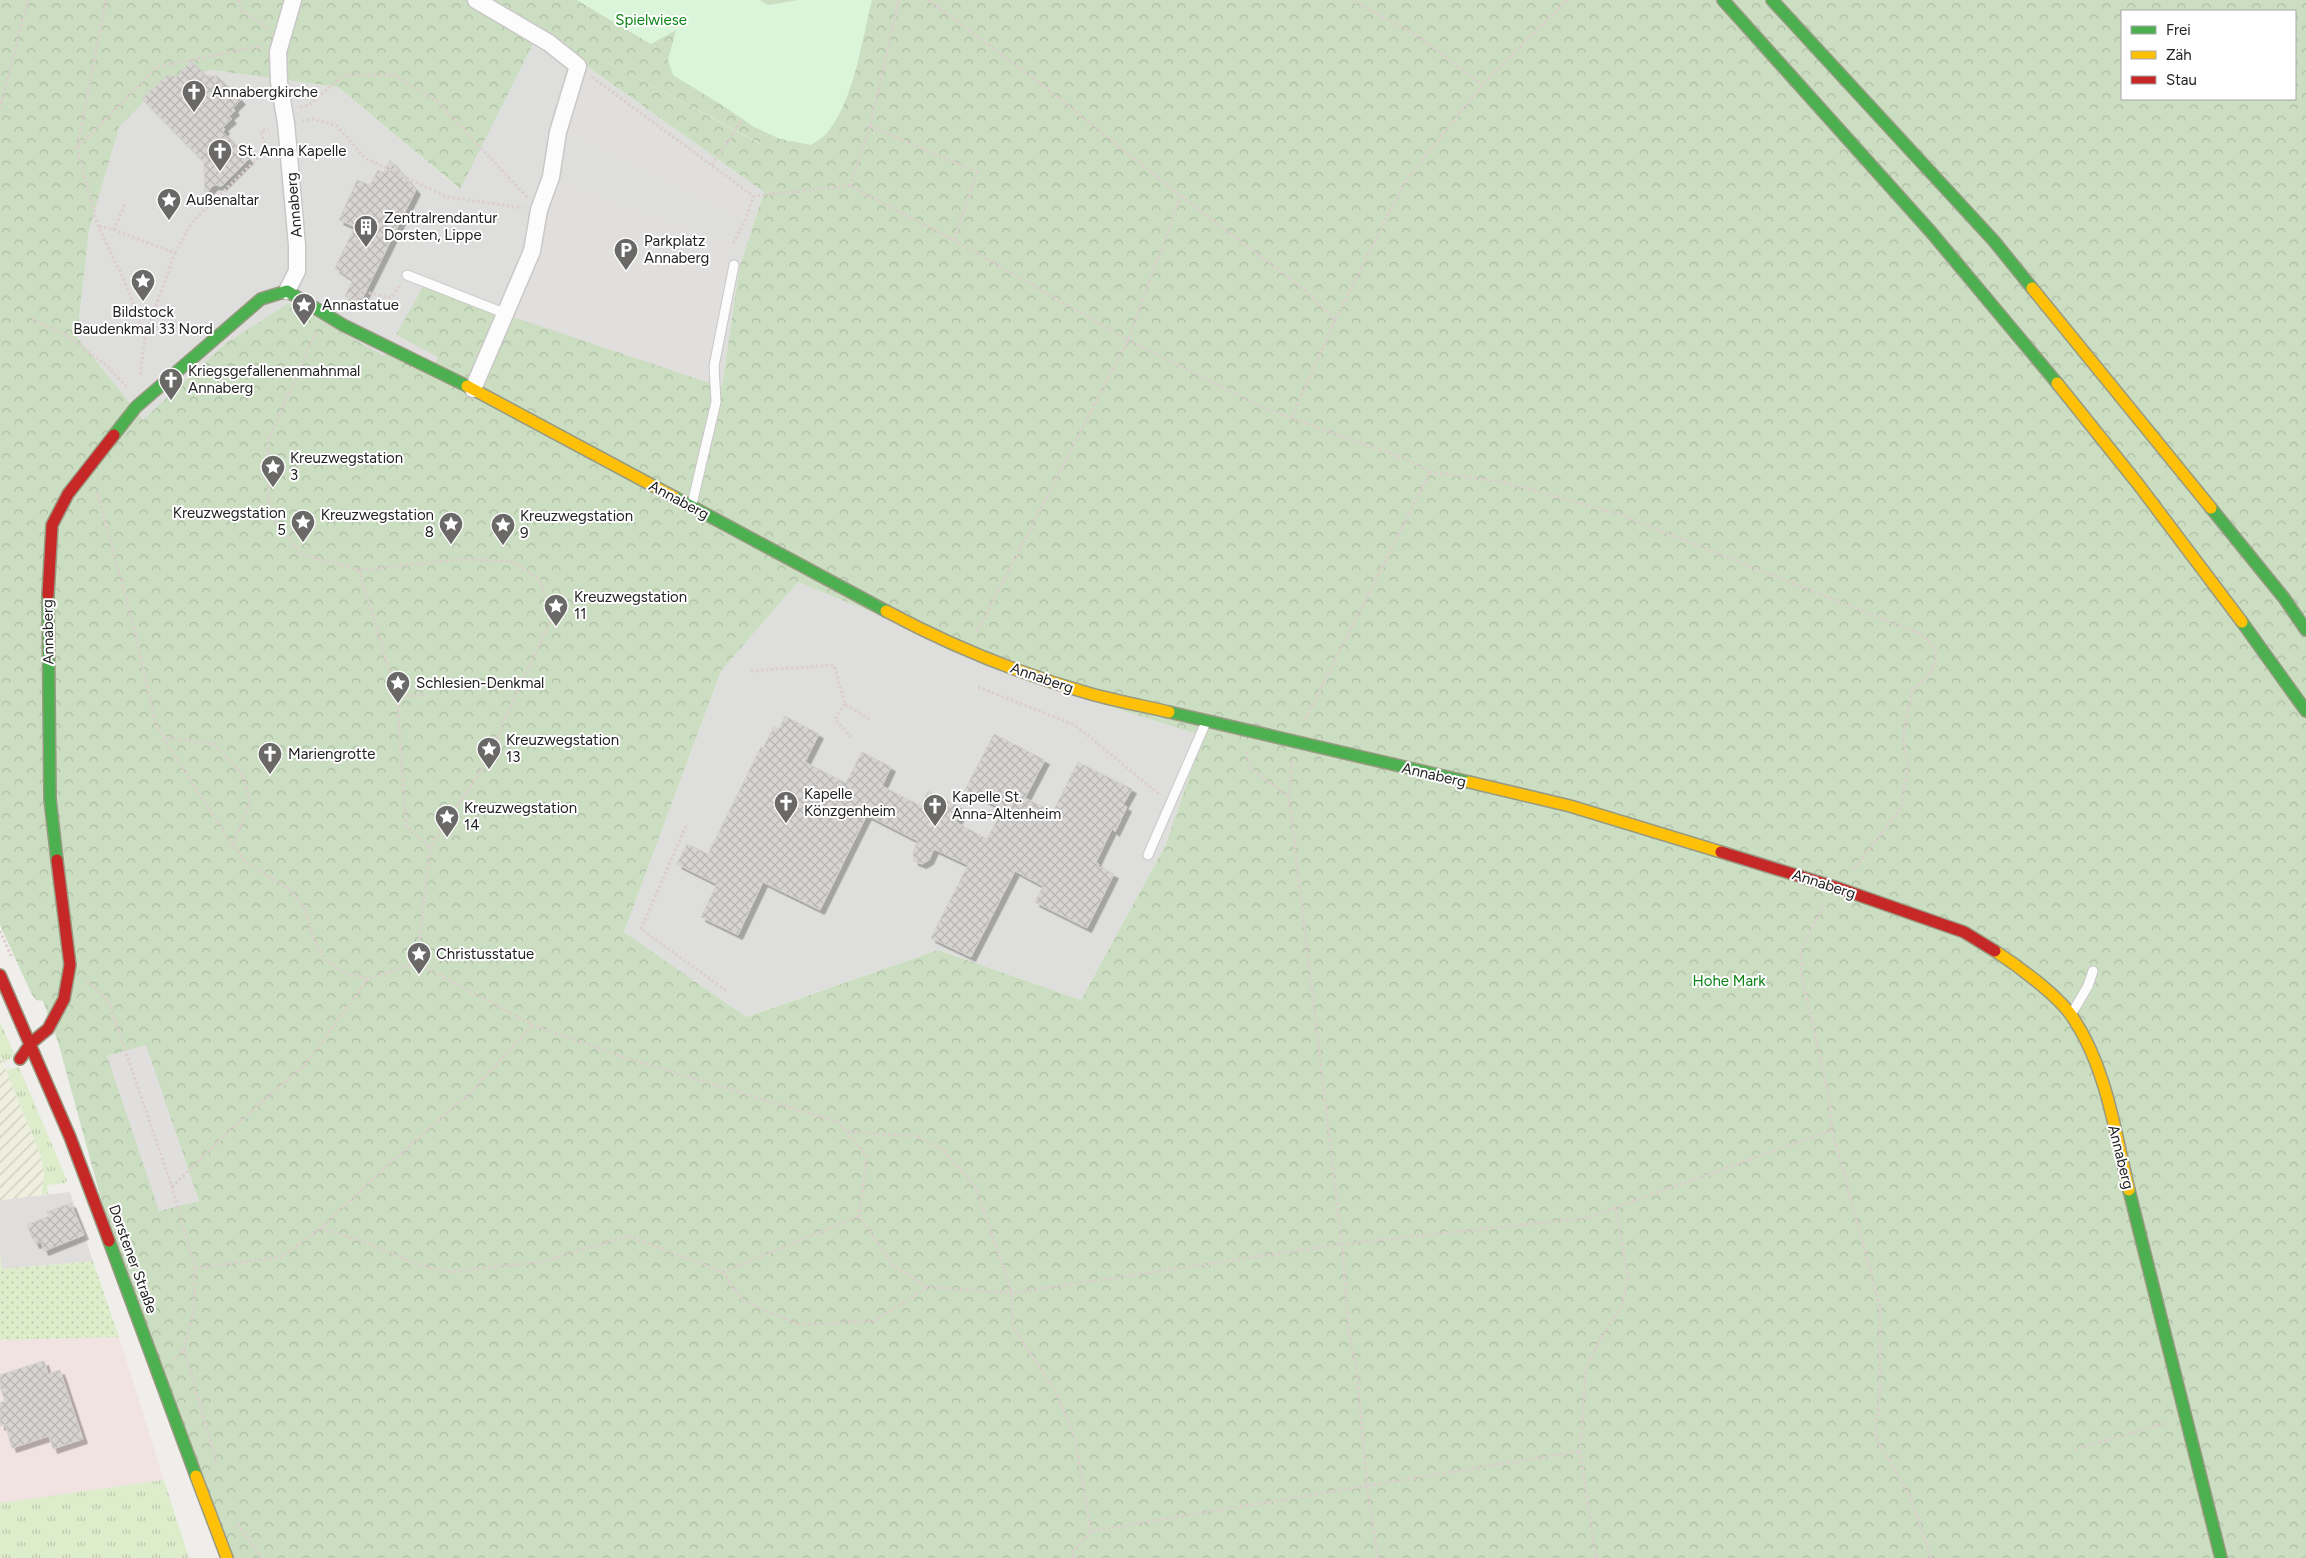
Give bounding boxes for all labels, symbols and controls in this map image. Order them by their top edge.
legend [2121,10,2296,100]
park label: Spielwiese [615,11,687,29]
text: Frei [2166,21,2191,39]
text: Zäh [2166,46,2192,64]
text: Stau [2166,71,2197,89]
church icon: Annabergkirche [181,79,207,113]
place label: Annabergkirche [212,83,318,101]
church icon: St. Anna Kapelle [207,138,233,172]
place label: St. Anna Kapelle [238,142,346,160]
street label: Annaberg [282,172,306,238]
place icon: Außenaltar [156,187,182,221]
place label: Außenaltar [186,191,259,209]
place label: Zentralrendantur Dorsten, Lippe [384,209,497,244]
building icon: Zentralrendantur Dorsten, Lippe [353,214,379,248]
place label: Parkplatz Annaberg [644,232,709,267]
parking icon: Parkplatz Annaberg [613,237,639,271]
place icon: Bildstock Baudenkmal 33 Nord [130,268,156,302]
place icon: Annastatue [291,292,317,326]
place label: Annastatue [322,296,399,314]
place label: Bildstock Baudenkmal 33 Nord [73,303,213,338]
place label: Kriegsgefallenenmahnmal Annaberg [188,362,360,397]
church icon: Kriegsgefallenenmahnmal Annaberg [158,367,184,401]
place label: Kreuzwegstation 3 [290,449,403,484]
place icon: Kreuzwegstation 3 [260,454,286,488]
street label: Annaberg [646,477,712,523]
place label: Kreuzwegstation 5 [173,504,286,539]
place label: Kreuzwegstation 8 [321,506,434,541]
place label: Kreuzwegstation 9 [520,507,633,542]
place icon: Kreuzwegstation 5 [290,509,316,543]
place icon: Kreuzwegstation 8 [438,511,464,545]
place icon: Kreuzwegstation 9 [490,512,516,546]
place label: Kreuzwegstation 11 [574,588,687,623]
place icon: Kreuzwegstation 11 [543,593,569,627]
street label: Annaberg [38,599,58,665]
street label: Annaberg [1008,659,1076,697]
place icon: Schlesien-Denkmal [385,670,411,704]
place label: Schlesien-Denkmal [416,674,544,692]
place label: Kreuzwegstation 13 [506,731,619,766]
place icon: Kreuzwegstation 13 [476,736,502,770]
church icon: Mariengrotte [257,741,283,775]
place label: Mariengrotte [288,745,376,763]
street label: Annaberg [1400,759,1468,791]
place label: Kapelle Könzgenheim [804,785,896,820]
place label: Kapelle St. Anna-Altenheim [952,788,1061,823]
church icon: Kapelle Könzgenheim [773,790,799,824]
church icon: Kapelle St. Anna-Altenheim [922,793,948,827]
place label: Kreuzwegstation 14 [464,799,577,834]
place icon: Kreuzwegstation 14 [434,804,460,838]
street label: Annaberg [1790,865,1858,903]
place icon: Christusstatue [406,941,432,975]
place label: Christusstatue [436,945,534,963]
park label: Hohe Mark [1693,972,1766,990]
street label: Annaberg [2104,1123,2138,1191]
street label: Dorstener Straße [105,1202,161,1316]

